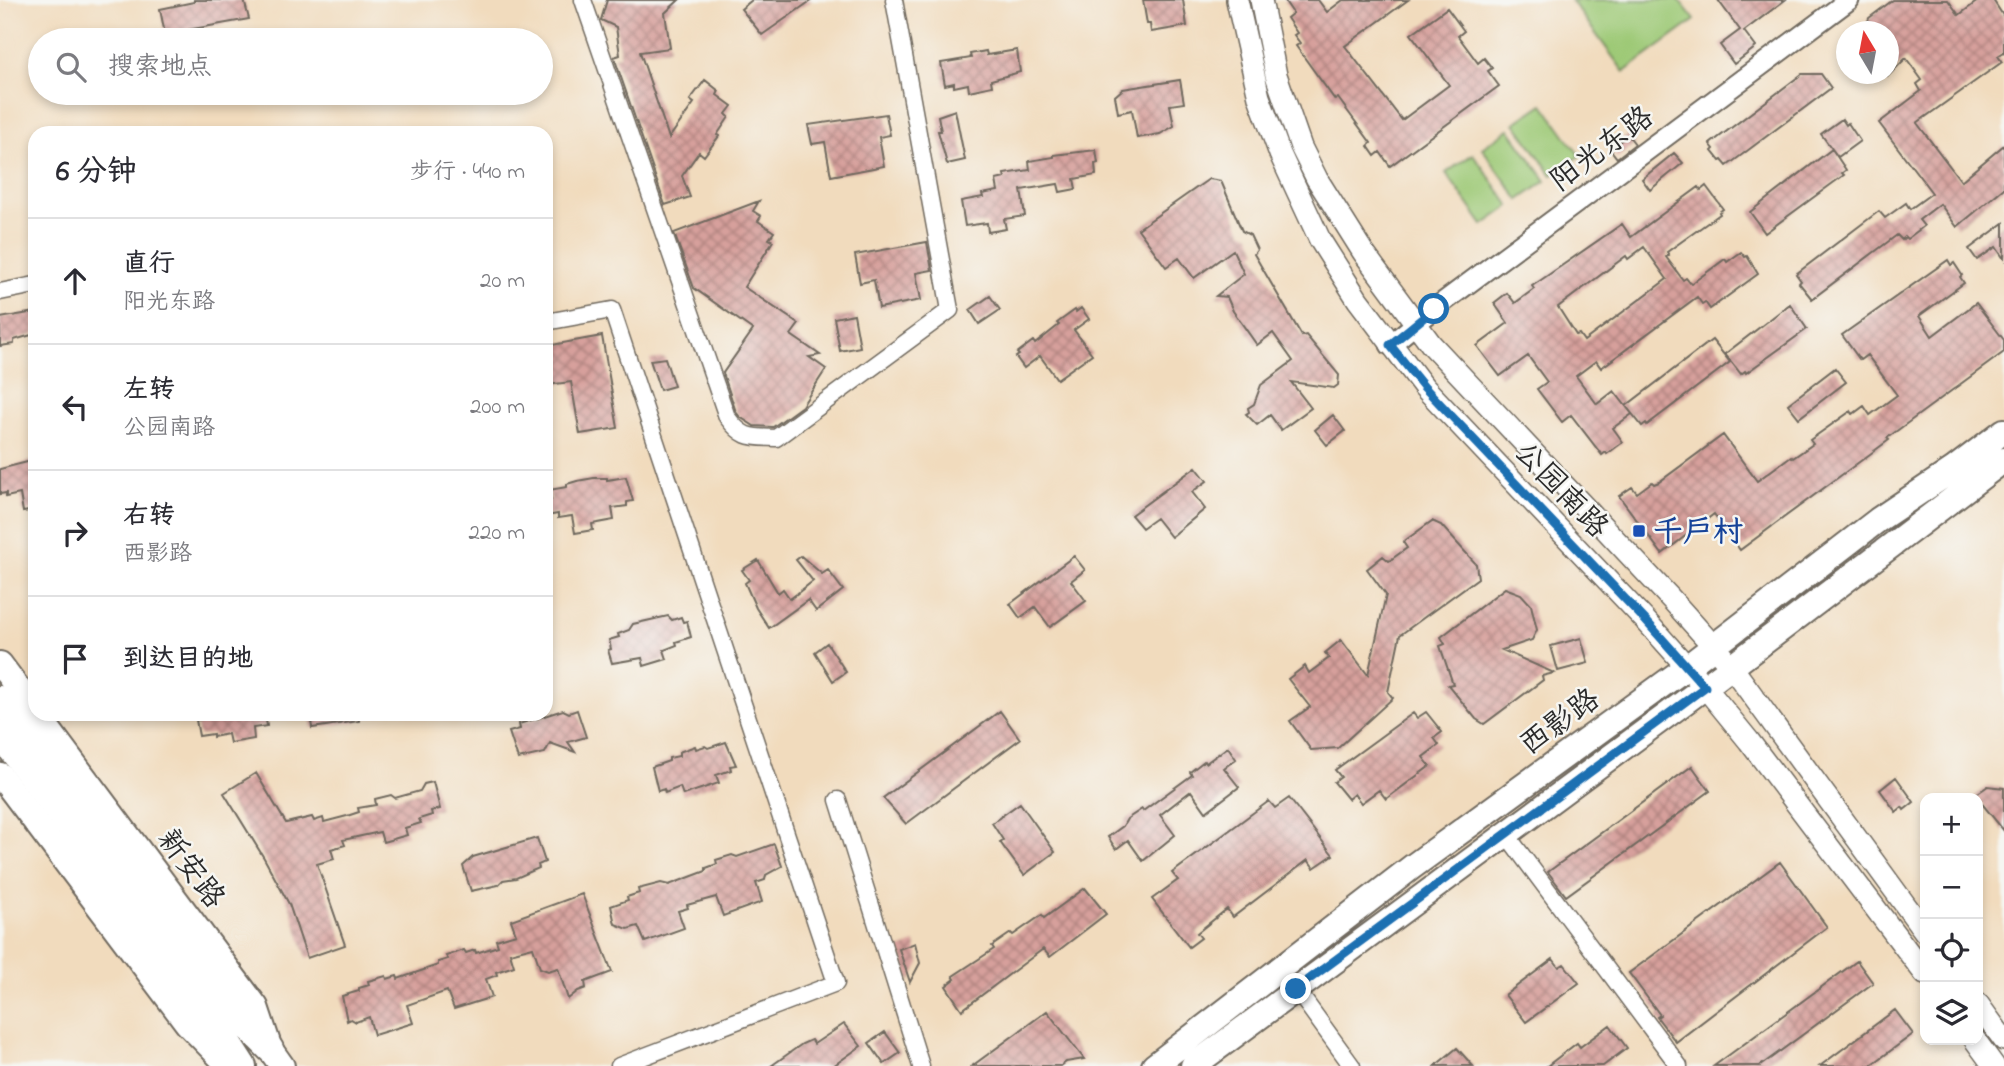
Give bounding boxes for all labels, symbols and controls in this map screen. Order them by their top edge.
north arrow [1836,21,1899,84]
search box [28,28,553,105]
icon: search [52,48,90,86]
text: 搜索地点 [108,49,212,87]
street label: 阳光东路 [1542,97,1664,204]
text: 6 分钟 [56,151,137,195]
text: 步行 · 440 m [410,156,525,189]
text: 直行 [123,246,175,284]
icon: ahead [56,262,94,300]
text: 20 m [480,265,525,298]
text: 阳光东路 [123,286,215,319]
route start [1418,293,1449,324]
text: 左转 [123,372,175,410]
icon: left [56,388,94,426]
text: 200 m [470,391,525,424]
text: 公园南路 [123,412,215,445]
street label: 公园南路 [1502,433,1617,550]
text: 右转 [123,498,175,536]
place label: 千户村 [1653,512,1743,556]
icon: right [56,514,94,552]
text: 220 m [469,517,525,550]
marker: 千户村 [1631,523,1647,539]
text: 西影路 [123,538,192,571]
icon: arrive [56,640,94,678]
text: 到达目的地 [123,641,253,679]
street label: 西影路 [1511,679,1610,768]
map controls [1920,793,1983,1045]
button: + [1920,793,1983,856]
street label: 新安路 [145,821,234,919]
button: − [1920,856,1983,919]
button: locate [1920,919,1983,982]
route end [1280,973,1311,1004]
button: layers [1920,982,1983,1045]

